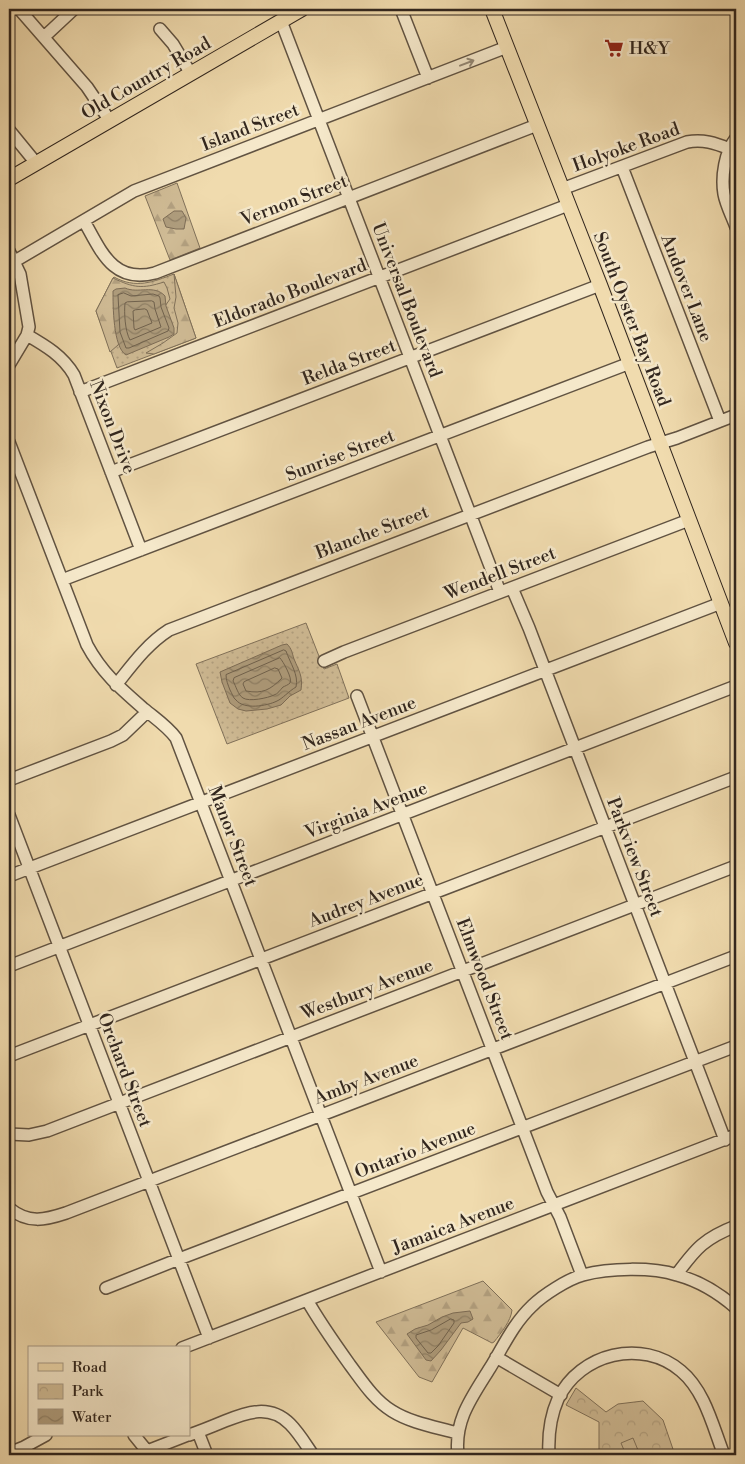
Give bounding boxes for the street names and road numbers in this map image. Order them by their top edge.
street label: Old Country Road [77,32,216,125]
street label: Island Street [198,98,303,157]
street label: Holyoke Road [570,117,684,177]
street label: Vernon Street [237,169,351,232]
street label: Universal Boulevard [366,219,447,382]
street label: South Oyster Bay Road [588,229,676,410]
street label: Andover Lane [655,230,718,345]
street label: Eldorado Boulevard [210,253,371,333]
street label: Relda Street [299,334,400,391]
street label: Nixon Drive [84,377,141,477]
street label: Sunrise Street [282,424,399,487]
street label: Blanche Street [311,500,433,565]
street label: Wendell Street [440,541,560,606]
street label: Nassau Avenue [299,691,419,756]
street label: Virginia Avenue [301,777,431,845]
street label: Manor Street [203,782,263,890]
street label: Parkview Street [601,794,668,921]
street label: Audrey Avenue [305,868,427,933]
street label: Elmwood Street [451,915,519,1044]
street label: Westbury Avenue [297,954,436,1026]
street label: Orchard Street [92,1010,157,1131]
street label: Amby Avenue [310,1049,422,1110]
street label: Ontario Avenue [351,1117,479,1184]
street label: Jamaica Avenue [388,1192,517,1260]

